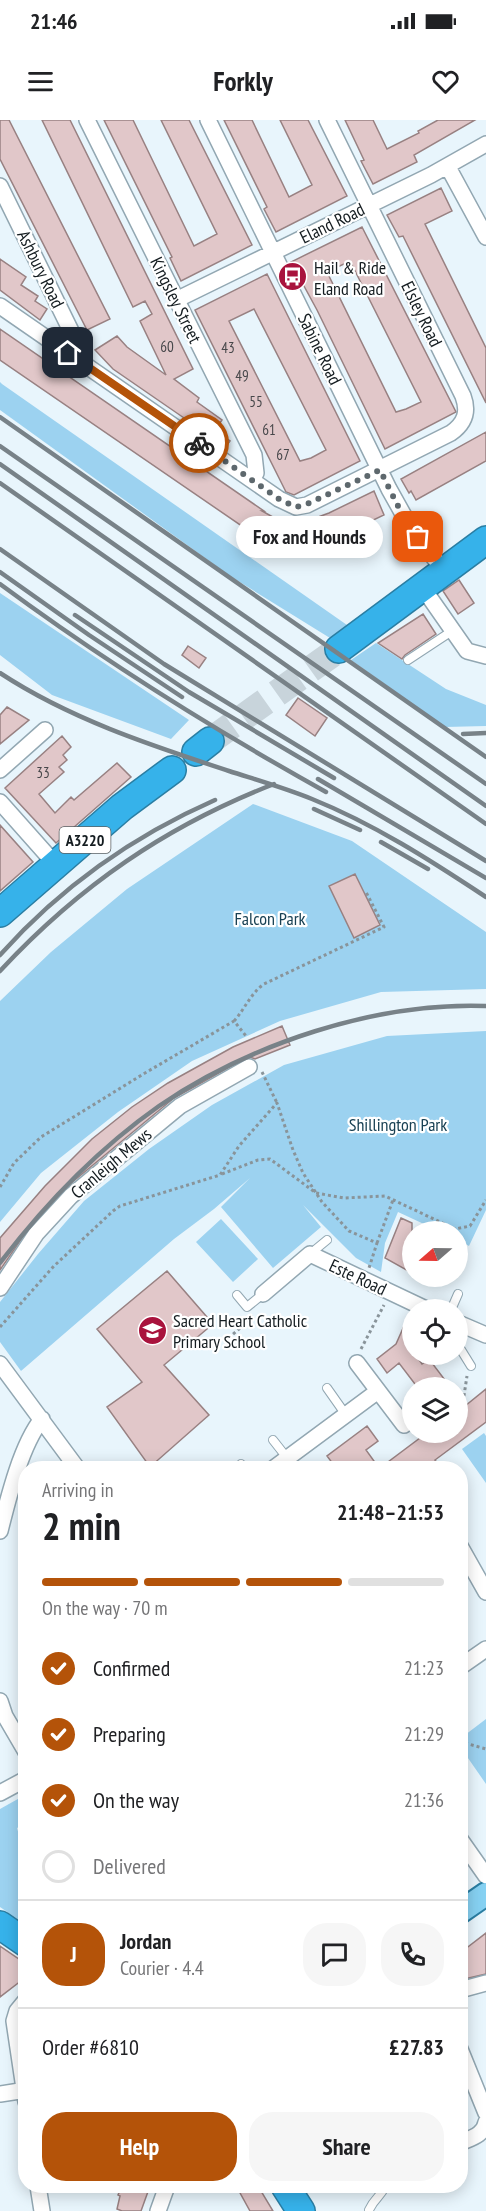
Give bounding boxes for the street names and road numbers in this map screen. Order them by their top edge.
street label: Eland Road [296,197,368,249]
street label: Ashbury Road [12,226,70,312]
street label: Kingsley Street [145,253,207,347]
street label: Elsley Road [396,277,448,351]
street label: Sabine Road [293,310,347,388]
road number: A3220 [60,827,110,853]
street label: Cranleigh Mews [66,1123,156,1203]
street label: Este Road [326,1254,390,1300]

